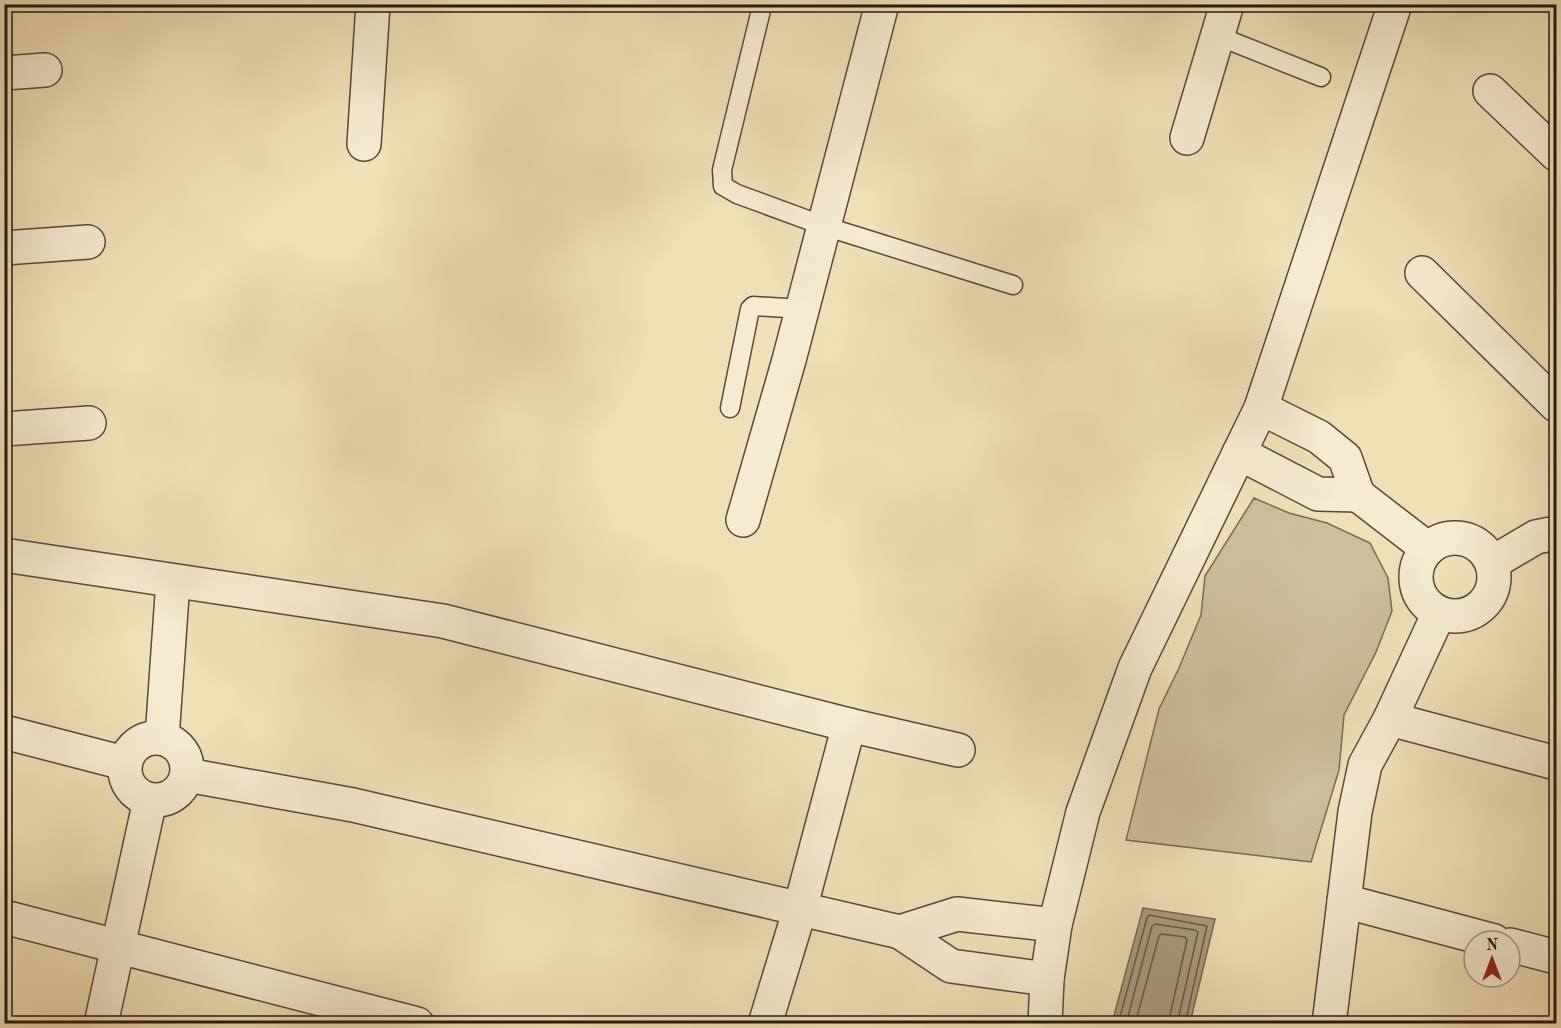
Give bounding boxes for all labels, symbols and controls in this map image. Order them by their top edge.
north arrow [1462,929,1522,989]
text: N [1486,938,1499,954]

